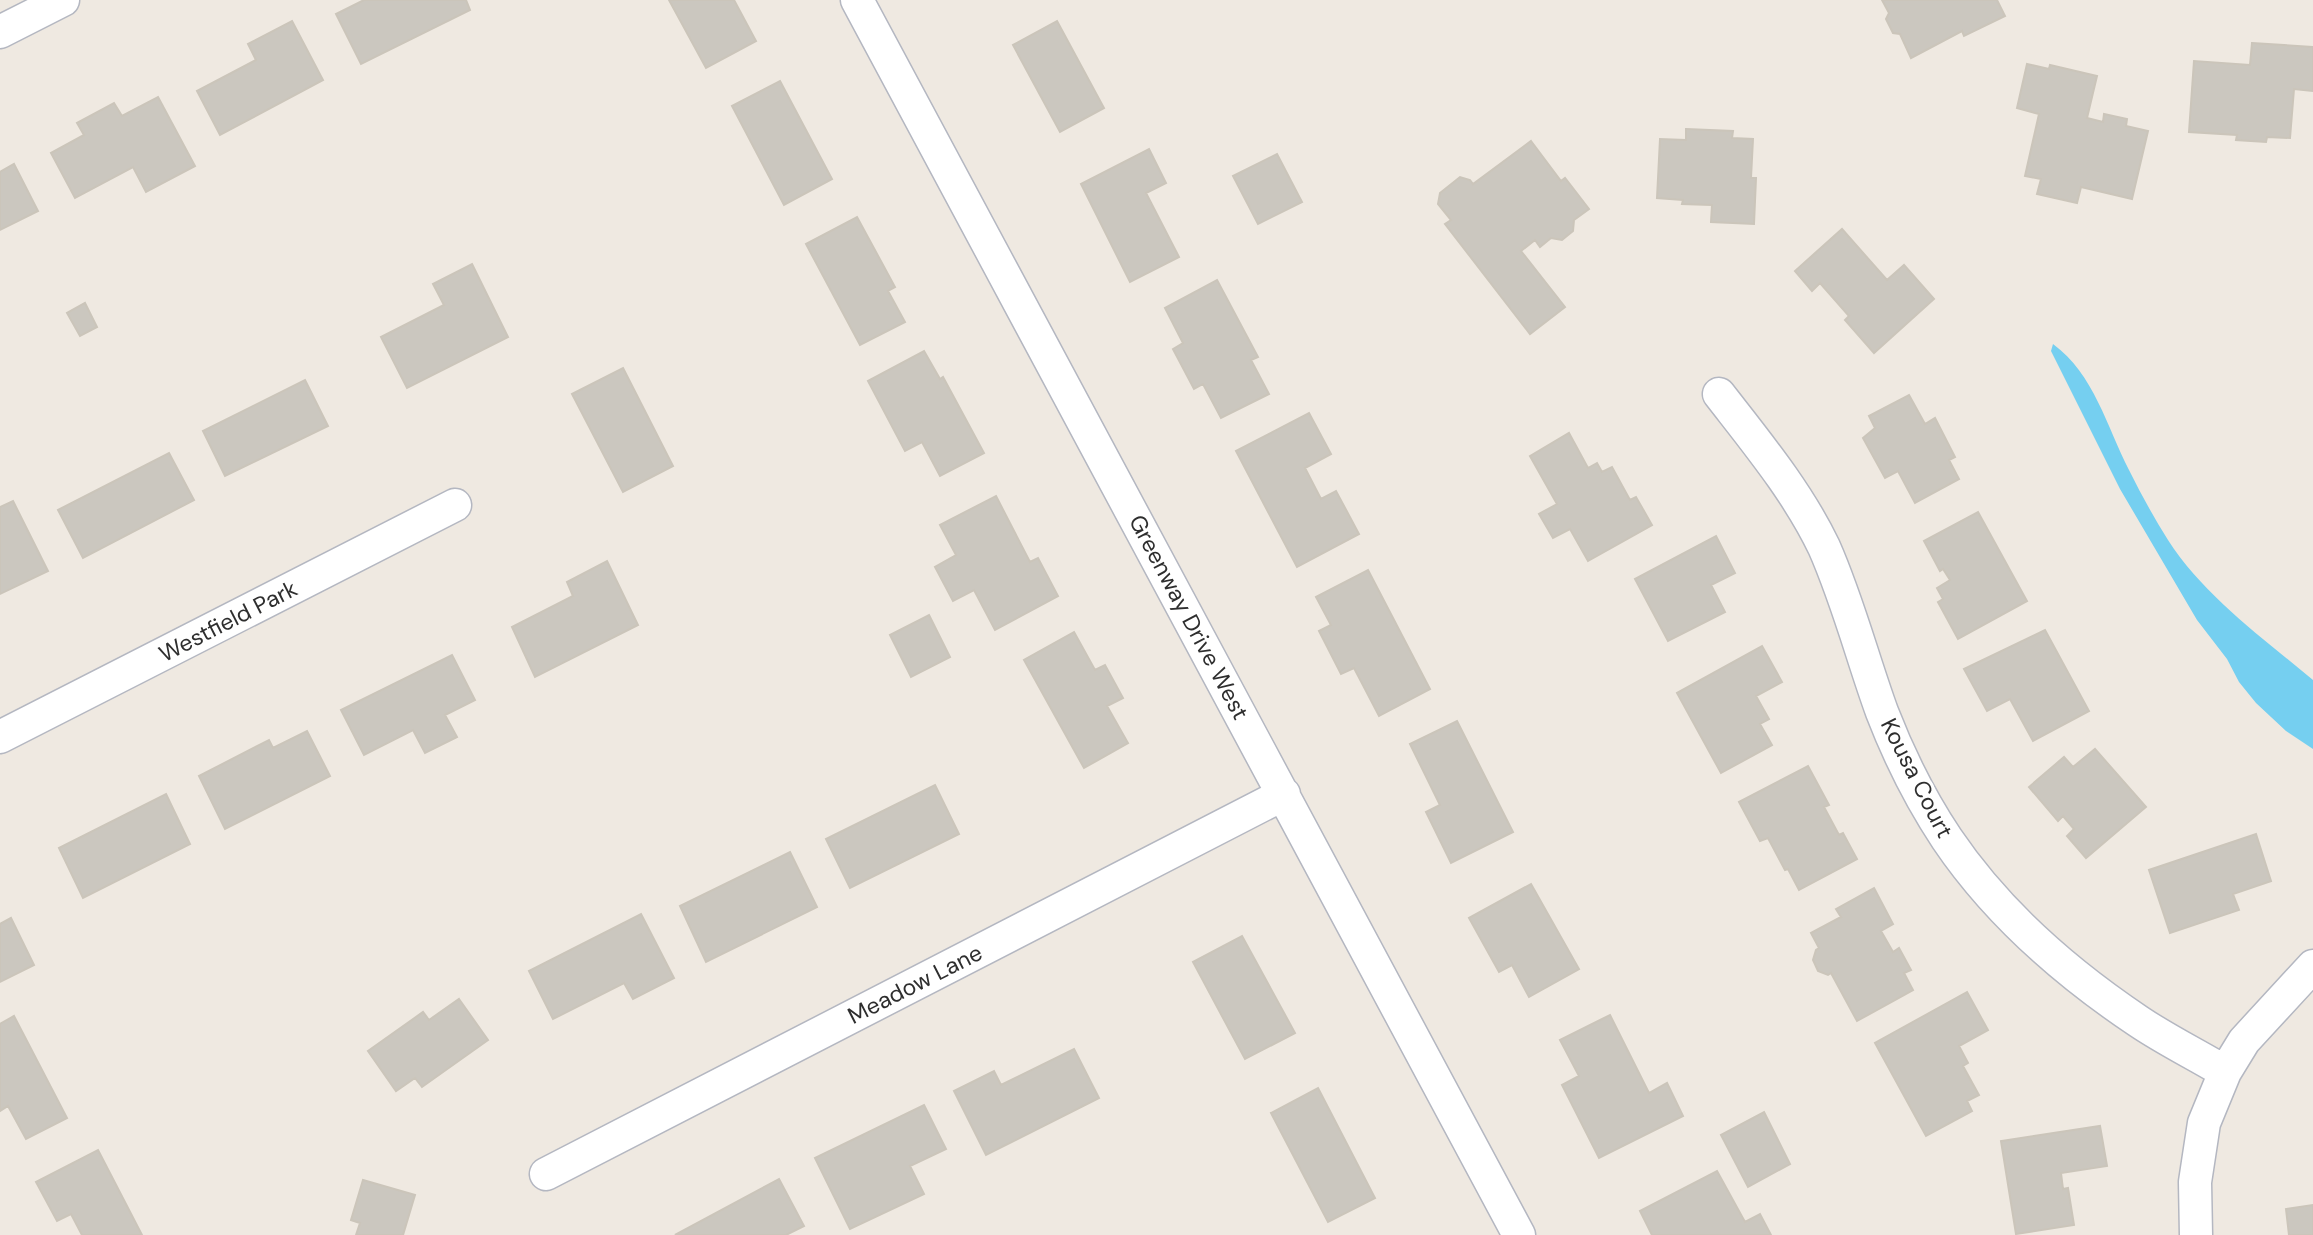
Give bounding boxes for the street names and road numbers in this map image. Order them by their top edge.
street label: Greenway Drive West [1122,509,1256,725]
street label: Westfield Park [154,573,303,669]
street label: Kousa Court [1874,713,1960,843]
street label: Meadow Lane [843,937,987,1031]

